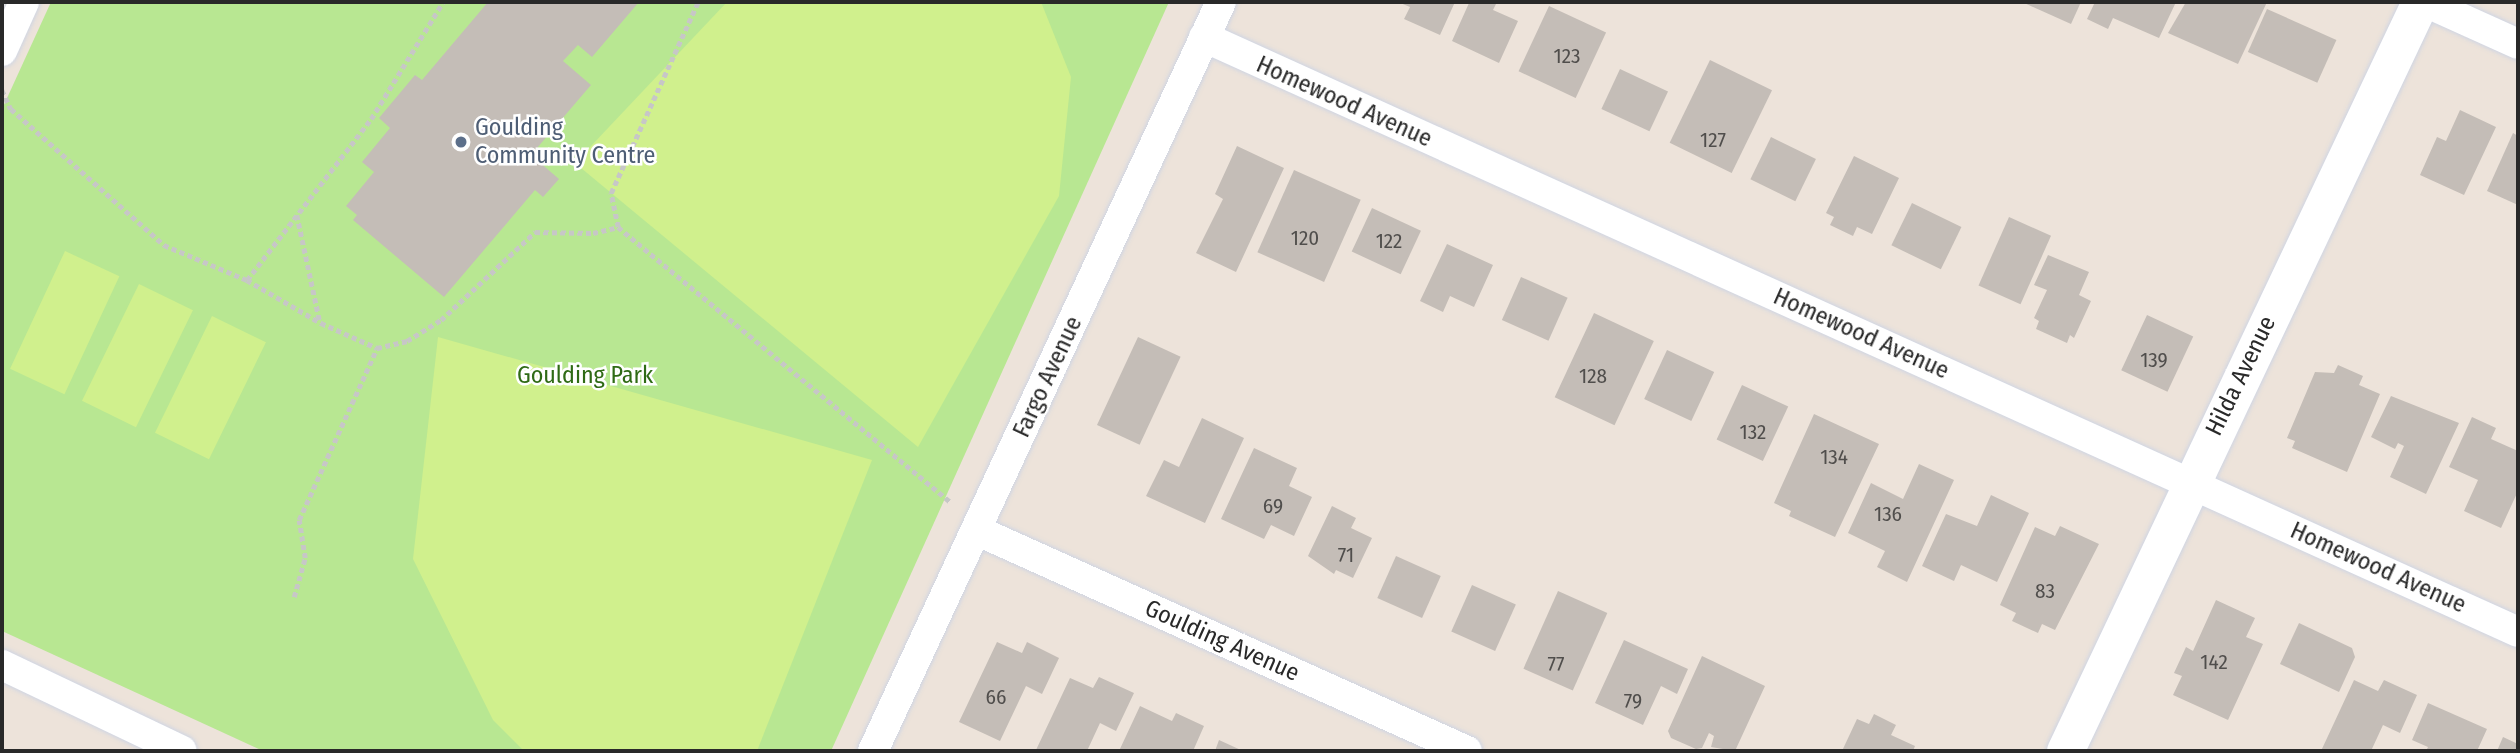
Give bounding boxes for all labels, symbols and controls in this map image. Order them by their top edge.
house number: 123 [1554,43,1580,69]
street label: Homewood Avenue [1252,50,1436,154]
place label: Goulding Community Centre [475,114,655,170]
house number: 127 [1700,127,1726,153]
marker: Goulding Community Centre [453,134,469,150]
house number: 120 [1291,225,1319,251]
house number: 122 [1376,228,1402,254]
street label: Homewood Avenue [1769,282,1953,386]
street label: Fargo Avenue [1007,312,1089,442]
street label: Hilda Avenue [2200,312,2282,440]
house number: 139 [2140,347,2168,373]
park label: Goulding Park [517,362,653,390]
house number: 128 [1579,363,1607,389]
house number: 132 [1740,419,1766,445]
house number: 134 [1820,444,1848,470]
house number: 69 [1263,493,1283,519]
house number: 136 [1874,501,1902,527]
street label: Homewood Avenue [2286,516,2470,620]
house number: 71 [1338,542,1354,568]
house number: 83 [2035,578,2055,604]
street label: Goulding Avenue [1140,594,1304,688]
house number: 142 [2200,649,2228,675]
house number: 77 [1547,651,1565,677]
house number: 66 [986,684,1006,710]
house number: 79 [1624,688,1642,714]

